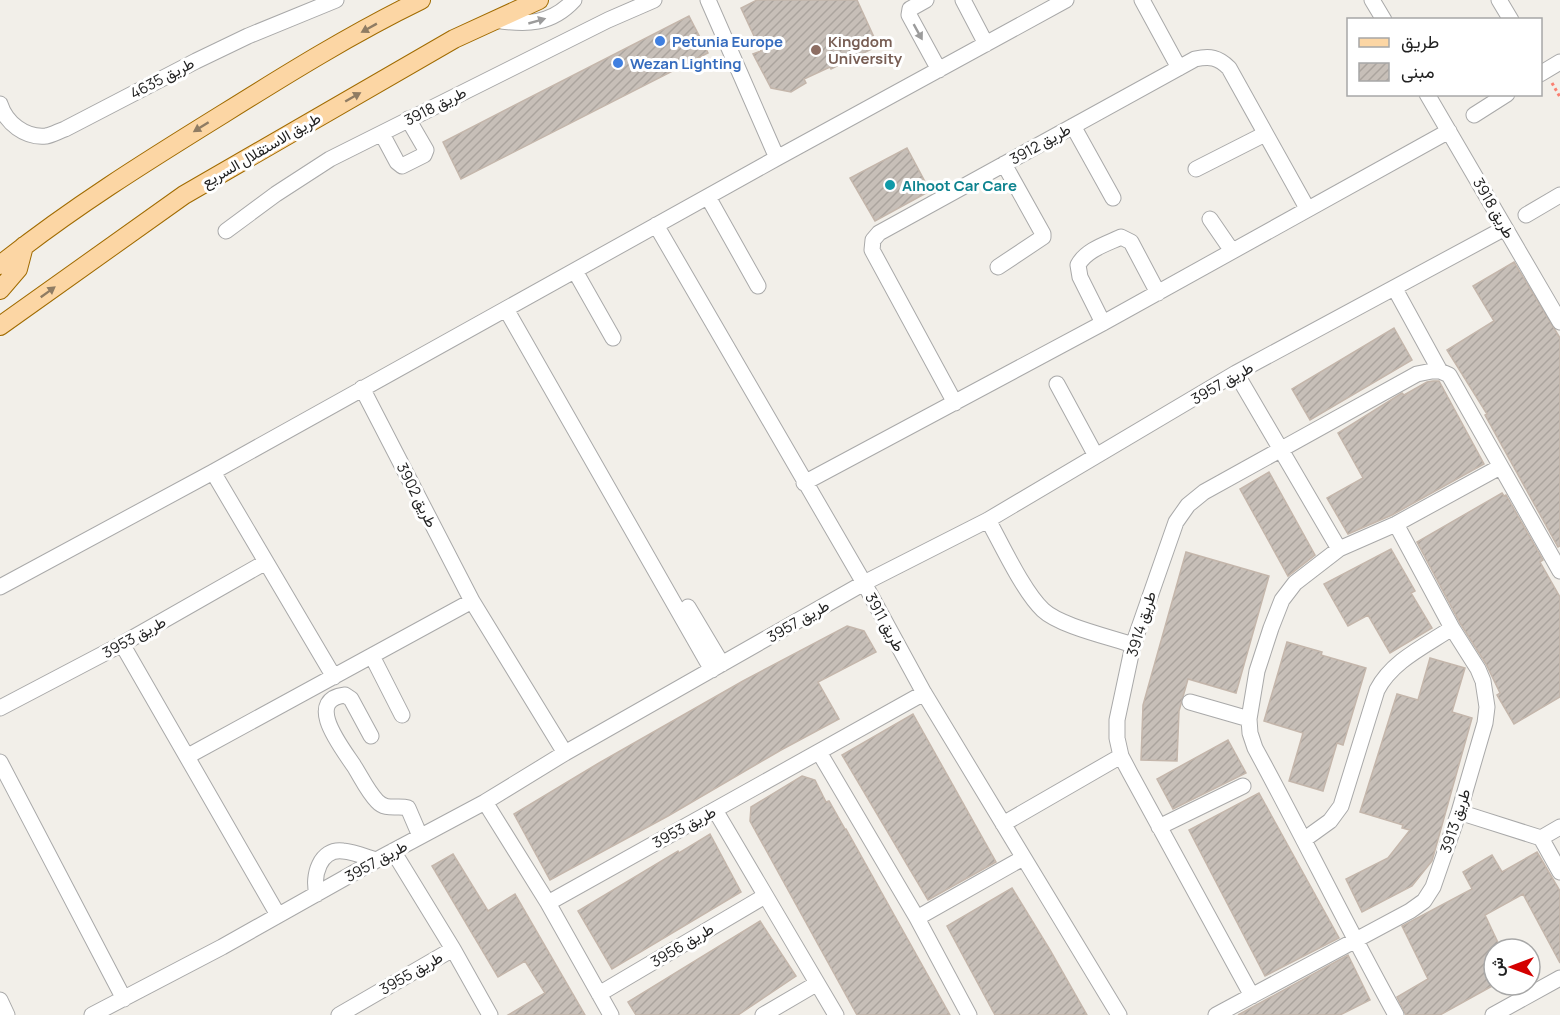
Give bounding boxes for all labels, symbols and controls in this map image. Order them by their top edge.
one-way arrow [528,16,546,25]
legend [1347,18,1542,96]
one-way arrow [361,23,378,33]
one-way arrow [913,24,923,41]
text: طريق [1401,29,1439,53]
place label: Petunia Europe [672,31,783,52]
place label: Kingdom University [828,31,903,69]
marker: Petunia Europe [653,34,667,48]
marker: Kingdom University [809,43,823,57]
street label: طريق 4635 [126,52,198,104]
place label: Wezan Lighting [630,53,742,74]
marker: Wezan Lighting [611,56,625,70]
text: مبنى [1401,59,1435,83]
street label: طريق 3918 [400,81,470,131]
one-way arrow [345,92,362,102]
street label: طريق الاستقلال السريع [198,107,325,194]
street label: طريق 3912 [1006,119,1075,169]
one-way arrow [193,121,210,132]
street label: طريق 3918 [1468,174,1520,242]
place label: Alhoot Car Care [902,175,1017,196]
marker: Alhoot Car Care [883,178,897,192]
one-way arrow [39,286,55,298]
street label: طريق 3957 [1187,357,1257,409]
street label: طريق 3902 [392,459,442,531]
street label: طريق 3911 [860,589,910,655]
street label: طريق 3914 [1121,589,1161,659]
street label: طريق 3957 [763,595,833,647]
street label: طريق 3953 [99,611,170,663]
street label: طريق 3913 [1435,786,1475,856]
street label: طريق 3953 [649,801,720,853]
street label: طريق 3957 [341,835,411,887]
street label: طريق 3956 [646,918,718,972]
north arrow [1482,937,1542,997]
street label: طريق 3955 [376,946,447,1000]
text: ش [1486,957,1508,977]

